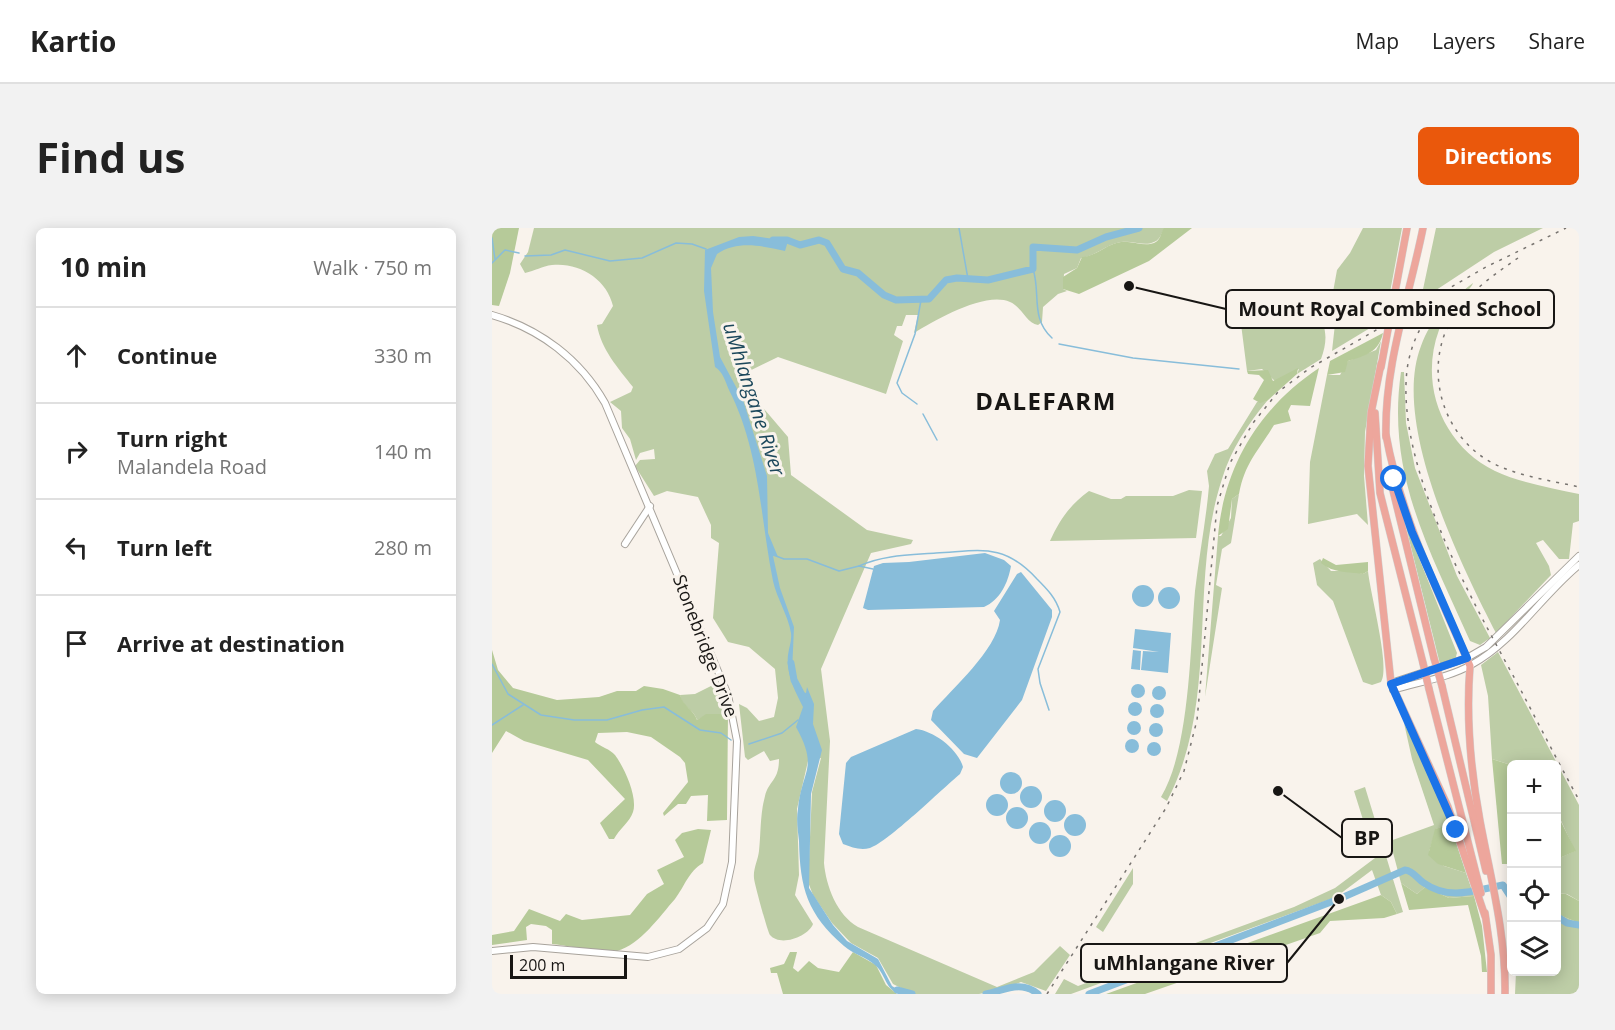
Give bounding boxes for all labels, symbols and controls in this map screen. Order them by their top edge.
text: Kartio [30,22,116,60]
text: Map [1356,27,1399,55]
text: Layers [1432,27,1496,55]
text: Share [1529,27,1585,55]
button: Directions [1418,127,1579,185]
text: Find us [36,128,185,185]
text: 10 min [60,249,147,285]
text: Walk · 750 m [313,254,432,281]
callout: Mount Royal Combined School [1226,290,1554,328]
text: Mount Royal Combined School [1238,295,1542,322]
water label: uMhlangane River [717,319,792,480]
icon: ahead [60,339,93,372]
text: Continue [117,340,217,370]
text: 330 m [374,342,432,369]
district label: DALEFARM [975,384,1117,417]
text: Turn right [117,423,228,453]
icon: right [60,435,93,468]
text: 140 m [374,438,432,465]
text: Malandela Road [117,453,267,480]
route start [1380,465,1406,491]
icon: left [60,531,93,564]
text: Turn left [117,532,212,562]
text: 280 m [374,534,432,561]
street label: Stonebridge Drive [668,571,744,720]
icon: arrive [60,627,93,660]
text: Arrive at destination [117,628,345,658]
map controls [1507,760,1561,976]
button: + [1507,760,1561,814]
button: − [1507,814,1561,868]
route end [1442,816,1468,842]
callout: BP [1342,819,1392,857]
text: BP [1354,824,1380,851]
button: locate [1507,868,1561,922]
button: layers [1507,922,1561,976]
callout: uMhlangane River [1081,944,1287,982]
text: uMhlangane River [1093,949,1275,976]
scale bar [510,952,627,980]
text: 200 m [519,954,565,976]

